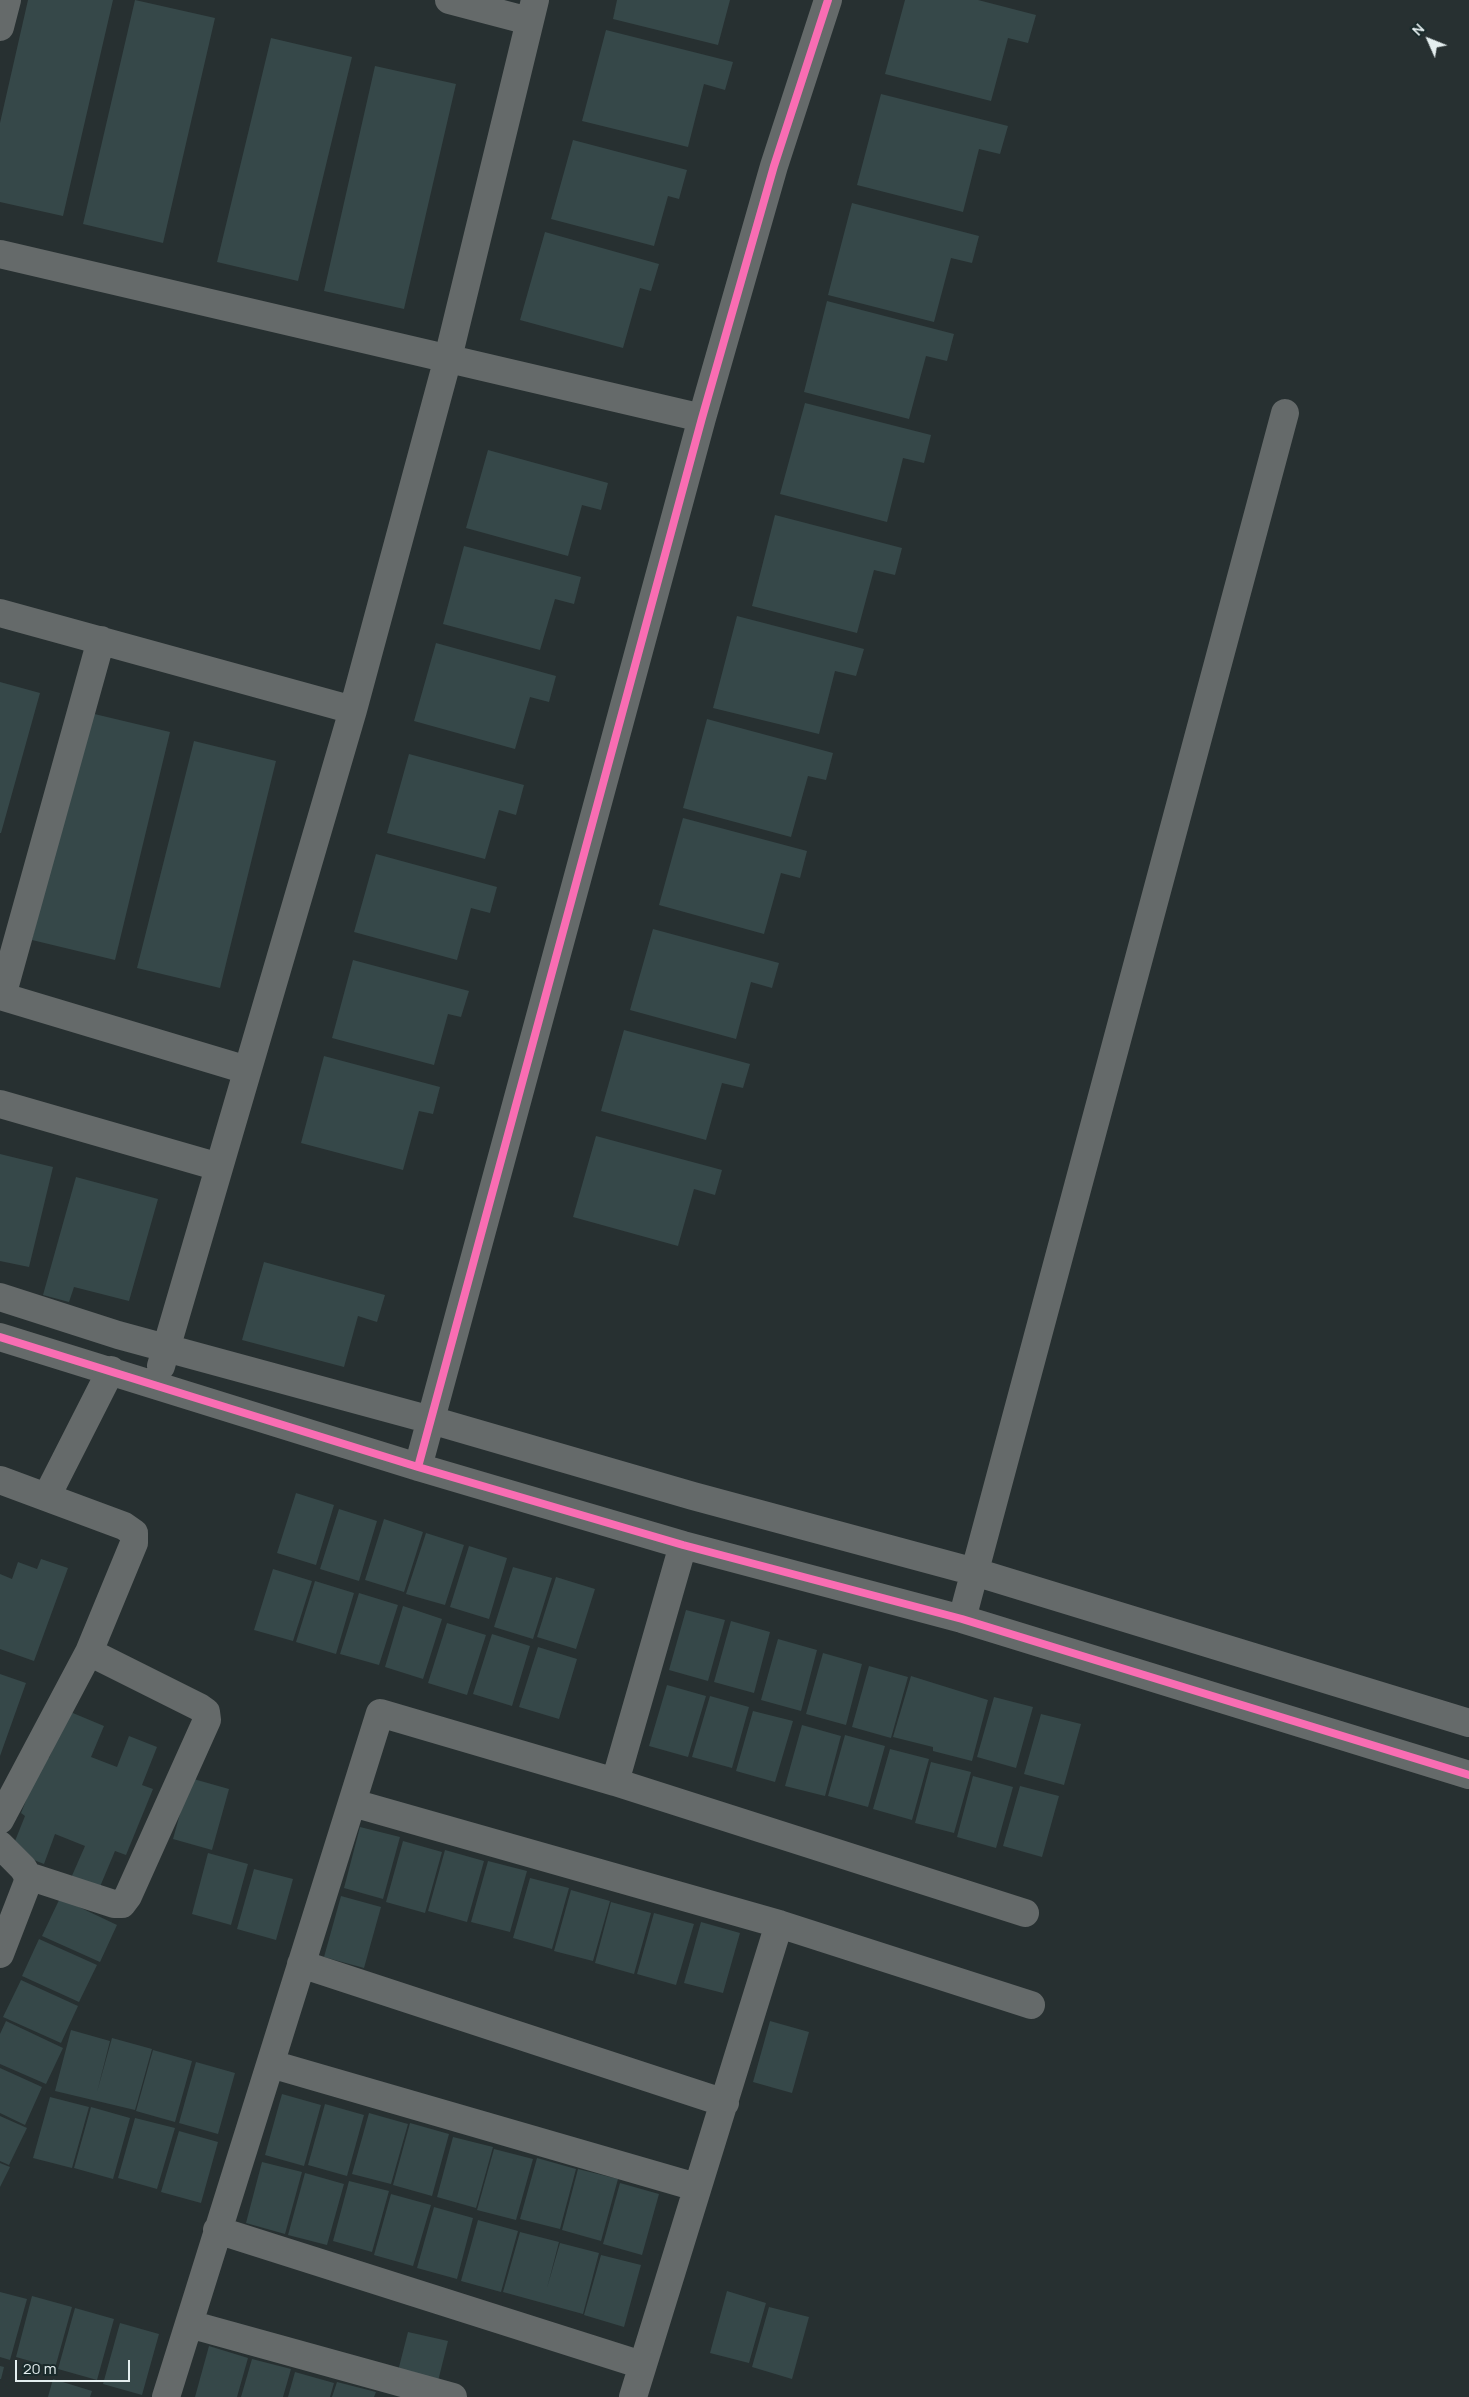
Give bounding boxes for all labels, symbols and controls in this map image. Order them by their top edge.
north arrow [1404,15,1454,65]
text: N [1408,19,1428,39]
scale bar [18,2350,132,2382]
text: 20 m [23,2358,56,2379]

